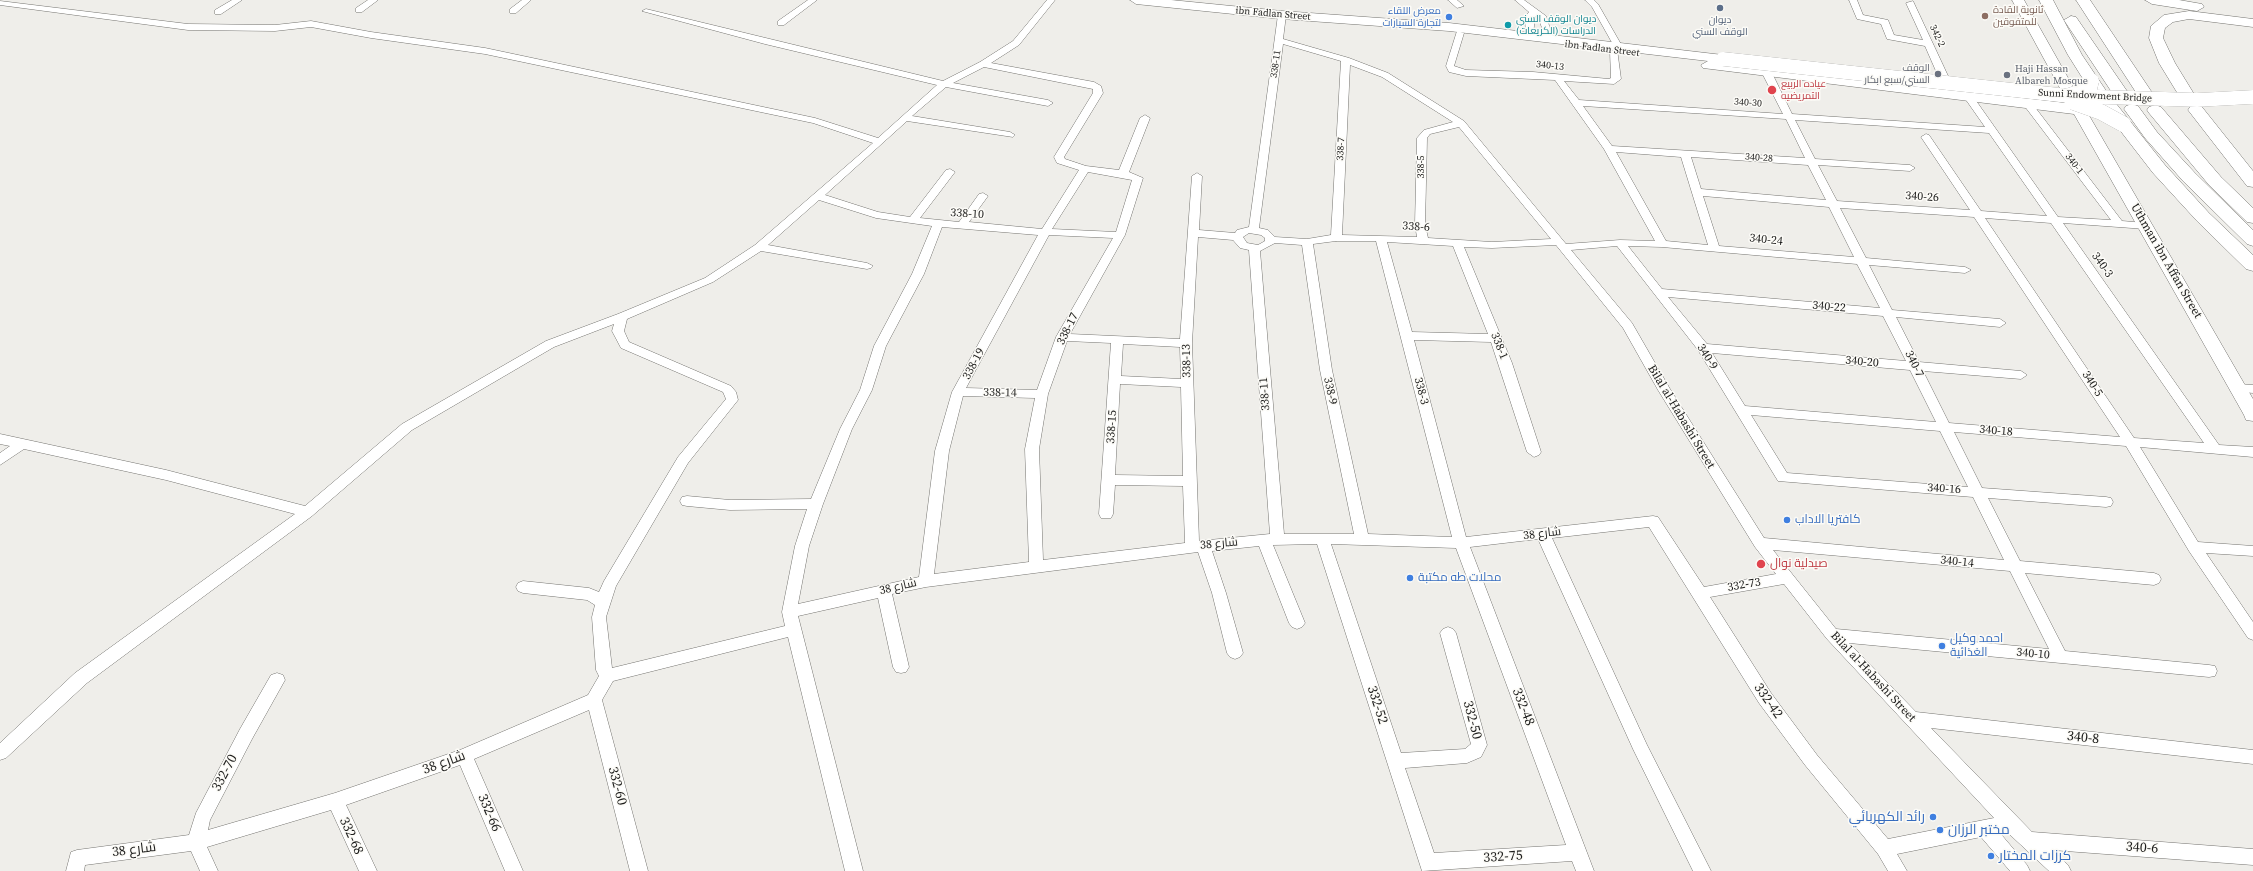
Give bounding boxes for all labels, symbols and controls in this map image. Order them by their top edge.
marker: ديوان الوقف السني [1715,3,1725,13]
place label: ثانوية القادة للمتفوقين [1993,4,2043,28]
street label: ibn Fadlan Street [1235,5,1311,23]
place label: معرض اللقاء لتجارة السيارات [1382,5,1441,28]
marker: ثانوية القادة للمتفوقين [1980,11,1990,21]
marker: معرض اللقاء لتجارة السيارات [1444,12,1454,22]
place label: ديوان الوقف السني الدراسات (الكريعات) [1516,13,1596,36]
place label: ديوان الوقف السني [1692,14,1748,38]
marker: ديوان الوقف السني الدراسات (الكريعات) [1503,20,1513,30]
street label: 342-2 [1927,23,1947,49]
street label: ibn Fadlan Street [1564,38,1640,60]
street label: 338-11 [1268,49,1284,79]
street label: 340-13 [1535,59,1565,73]
place label: الوقف السني/سبع ابكار [1864,62,1930,86]
place label: Haji Hassan Albareh Mosque [2015,63,2088,86]
marker: الوقف السني/سبع ابكار [1933,69,1943,79]
marker: Haji Hassan Albareh Mosque [2002,70,2012,80]
place label: عياده الربيع التمريضيه [1781,78,1826,102]
marker: عياده الربيع التمريضيه [1766,84,1778,96]
street label: Sunni Endowment Bridge [2038,87,2152,105]
street label: 340-30 [1734,96,1762,110]
street label: 338-7 [1334,137,1348,161]
street label: 340-28 [1745,151,1773,165]
street label: 340-1 [2062,151,2086,177]
street label: 338-5 [1415,155,1427,179]
street label: 340-26 [1905,189,1939,205]
street label: Uthman ibn Affan Street [2127,201,2205,321]
street label: 338-10 [950,206,984,222]
street label: 338-6 [1402,219,1430,235]
street label: 340-24 [1748,231,1784,249]
street label: 340-3 [2088,250,2116,280]
street label: 340-22 [1812,298,1846,316]
street label: 338-17 [1054,311,1082,347]
street label: 338-1 [1487,330,1511,362]
street label: 340-9 [1693,341,1721,373]
street label: 338-13 [1180,344,1194,378]
street label: 338-19 [960,346,988,382]
street label: 340-7 [1901,348,1927,380]
street label: 340-20 [1845,353,1879,371]
street label: Bilal al-Habashi Street [1644,362,1718,472]
street label: 340-5 [2078,368,2106,400]
street label: 338-9 [1320,376,1340,406]
street label: 338-3 [1410,376,1432,406]
street label: 338-11 [1257,377,1273,411]
street label: 338-14 [983,386,1017,400]
street label: 338-15 [1104,410,1120,444]
street label: 340-18 [1979,422,2013,440]
street label: 340-16 [1927,481,1961,497]
place label: كافتريا الاداب [1795,513,1860,527]
marker: كافتريا الاداب [1782,515,1792,525]
street label: شارع 38 [1522,525,1562,543]
street label: شارع 38 [1199,535,1239,553]
street label: 340-14 [1939,553,1975,571]
place label: صيدلية نوال [1770,557,1828,571]
marker: صيدلية نوال [1755,558,1767,570]
place label: محلات طه مكتبة [1418,571,1502,585]
marker: محلات طه مكتبة [1405,573,1415,583]
street label: 332-73 [1726,575,1762,595]
street label: شارع 38 [878,576,918,598]
street label: Bilal al-Habashi Street [1827,629,1919,725]
place label: احمد وكيل الغذائية [1950,632,2003,660]
marker: احمد وكيل الغذائية [1937,641,1947,651]
street label: 340-10 [2016,645,2050,663]
street label: 332-42 [1750,680,1786,722]
street label: 332-52 [1363,684,1391,726]
street label: 332-48 [1508,686,1538,728]
street label: 332-50 [1459,699,1485,741]
street label: 340-8 [2066,728,2100,748]
street label: شارع 38 [420,748,468,778]
street label: 332-70 [208,752,242,794]
street label: 332-60 [604,765,630,807]
street label: 332-66 [474,792,504,834]
place label: رائد الكهربائي [1849,809,1925,825]
marker: رائد الكهربائي [1928,812,1938,822]
street label: 332-68 [335,815,367,857]
place label: مختبر الرزان [1948,822,2010,838]
marker: مختبر الرزان [1935,825,1945,835]
street label: 340-6 [2125,838,2159,858]
street label: شارع 38 [111,839,157,861]
street label: 332-75 [1483,847,1523,867]
place label: كرزات المختار [1999,848,2071,864]
marker: كرزات المختار [1986,851,1996,861]

